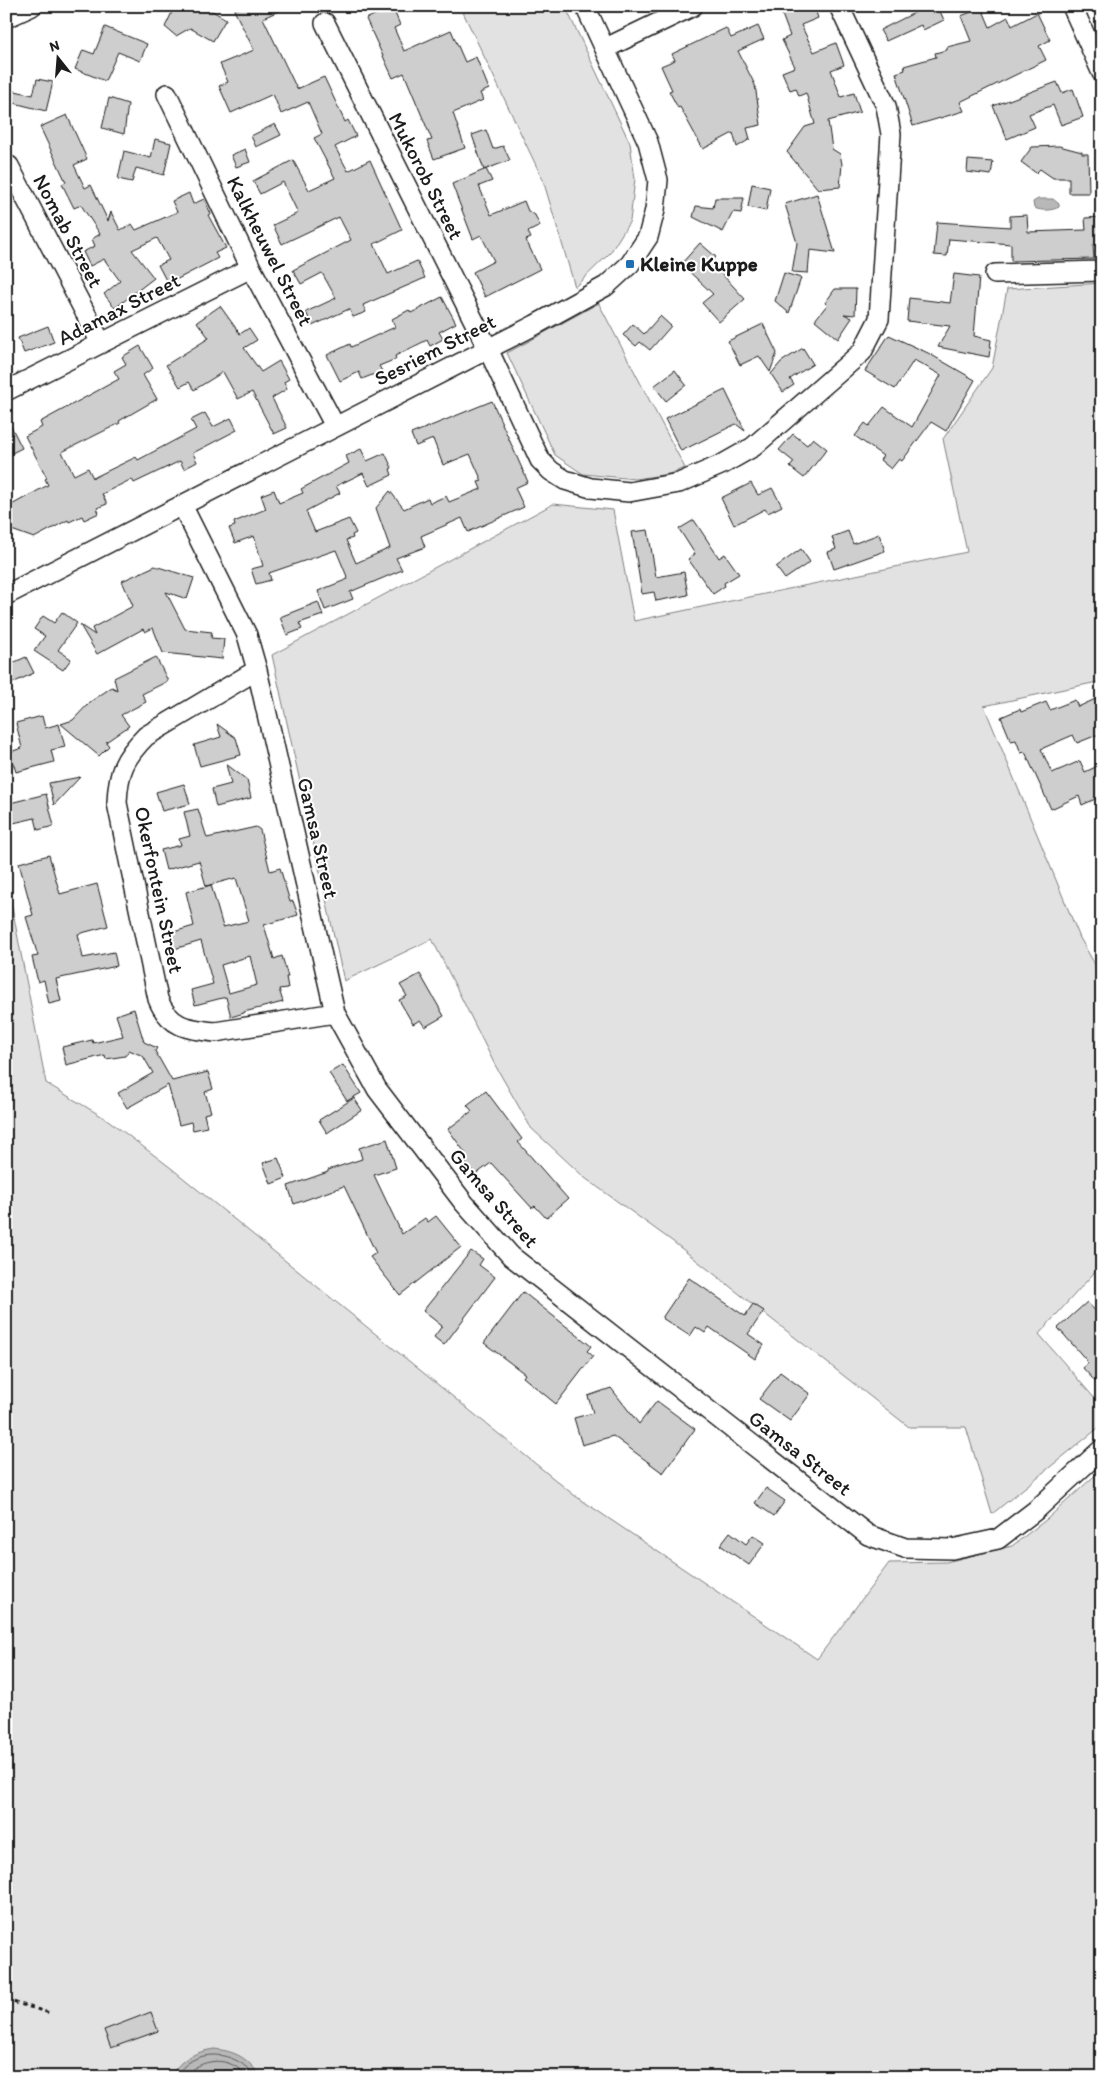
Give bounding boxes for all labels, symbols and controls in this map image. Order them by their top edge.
north arrow [32,32,82,82]
text: N [47,37,61,56]
street label: Mukorob Street [384,108,469,244]
street label: Nomab Street [28,170,109,292]
street label: Kalkheuwel Street [222,172,319,330]
place label: Kleine Kuppe [640,251,758,277]
marker: Kleine Kuppe [624,258,636,270]
street label: Adamax Street [53,267,184,350]
street label: Sesriem Street [370,308,500,391]
street label: Gamsa Street [292,775,345,901]
street label: Okerfontein Street [130,804,189,976]
street label: Gamsa Street [444,1143,544,1253]
street label: Gamsa Street [744,1405,857,1501]

